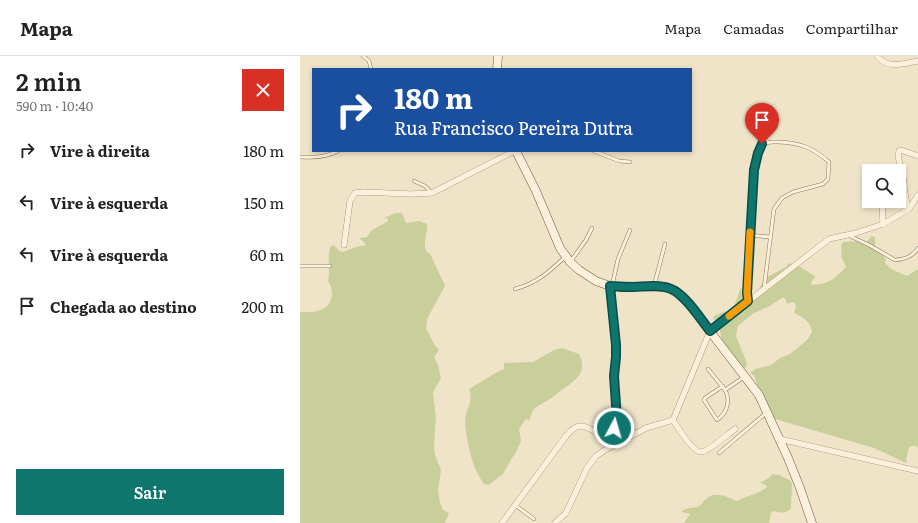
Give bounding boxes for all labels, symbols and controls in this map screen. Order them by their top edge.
text: Mapa [20,14,73,42]
text: Mapa [664,18,701,38]
text: Camadas [723,18,784,38]
text: Compartilhar [806,18,898,38]
text: 2 min [16,63,82,98]
button: close [242,69,284,111]
text: 180 m [394,76,473,118]
icon: right [328,84,380,136]
text: 590 m · 10:40 [16,96,93,115]
pin [745,103,779,144]
icon: arrive [751,109,773,131]
text: Rua Francisco Pereira Dutra [394,114,633,141]
icon: right [16,139,38,161]
text: Vire à direita [50,139,150,162]
text: 180 m [243,139,284,162]
map controls [862,164,906,208]
button: search [862,164,906,208]
icon: left [16,191,38,213]
text: Vire à esquerda [50,191,168,214]
text: 150 m [244,191,284,214]
icon: left [16,243,38,265]
text: Vire à esquerda [50,243,168,266]
text: 60 m [250,243,284,266]
icon: arrive [16,295,38,317]
text: Chegada ao destino [50,295,197,318]
text: 200 m [242,295,284,318]
position arrow [593,407,635,449]
button: Sair [16,469,284,515]

